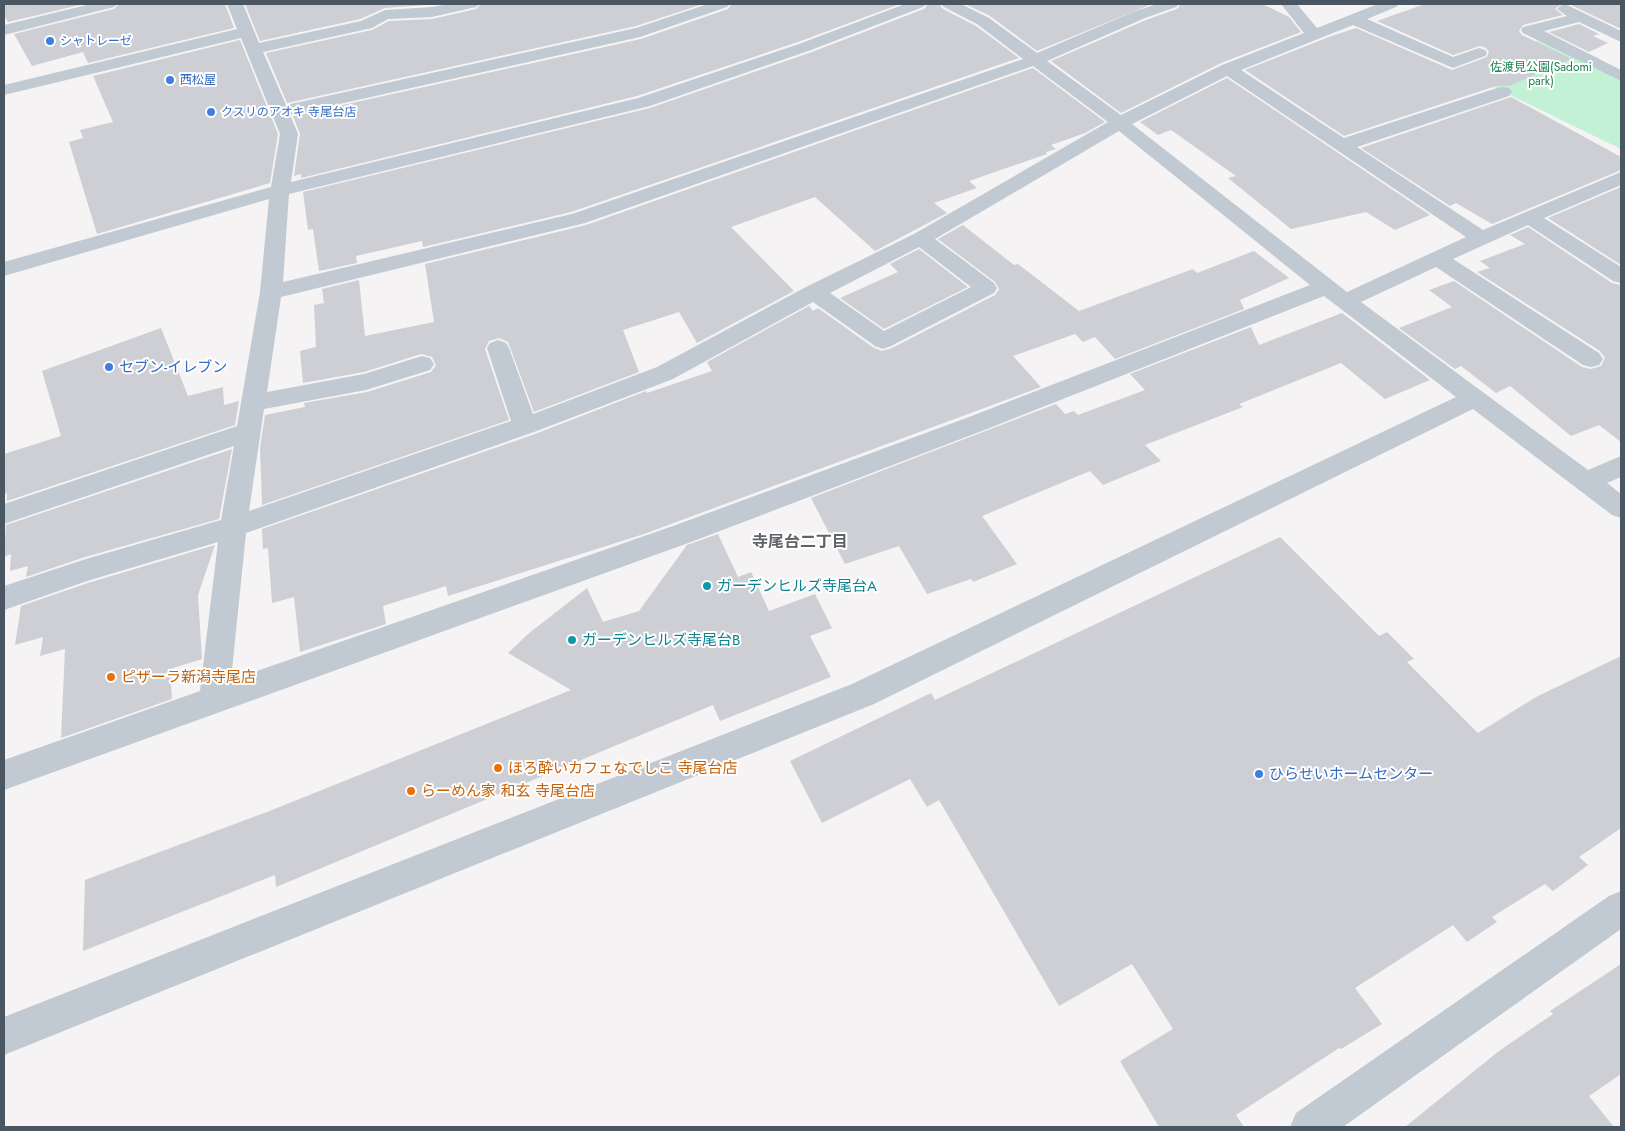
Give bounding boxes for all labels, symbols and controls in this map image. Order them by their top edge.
place label: シャトレーゼ [60,32,132,50]
marker: シャトレーゼ [44,35,56,47]
park label: 佐渡見公園(Sadomi park) [1490,58,1592,90]
place label: 西松屋 [180,71,216,89]
marker: 西松屋 [164,74,176,86]
place label: クスリのアオキ 寺尾台店 [221,103,356,121]
marker: クスリのアオキ 寺尾台店 [205,106,217,118]
place label: セブン-イレブン [119,356,227,378]
marker: セブン-イレブン [103,361,115,373]
district label: 寺尾台二丁目 [752,530,848,553]
place label: ガーデンヒルズ寺尾台A [717,575,877,597]
marker: ガーデンヒルズ寺尾台A [701,580,713,592]
place label: ガーデンヒルズ寺尾台B [582,629,740,651]
marker: ガーデンヒルズ寺尾台B [566,634,578,646]
place label: ピザーラ新潟寺尾店 [121,666,256,688]
marker: ピザーラ新潟寺尾店 [105,671,117,683]
place label: ほろ酔いカフェなでしこ 寺尾台店 [508,757,738,779]
marker: ほろ酔いカフェなでしこ 寺尾台店 [492,762,504,774]
place label: ひらせいホームセンター [1269,763,1433,785]
marker: ひらせいホームセンター [1253,768,1265,780]
place label: らーめん家 和玄 寺尾台店 [421,780,595,802]
marker: らーめん家 和玄 寺尾台店 [405,785,417,797]

